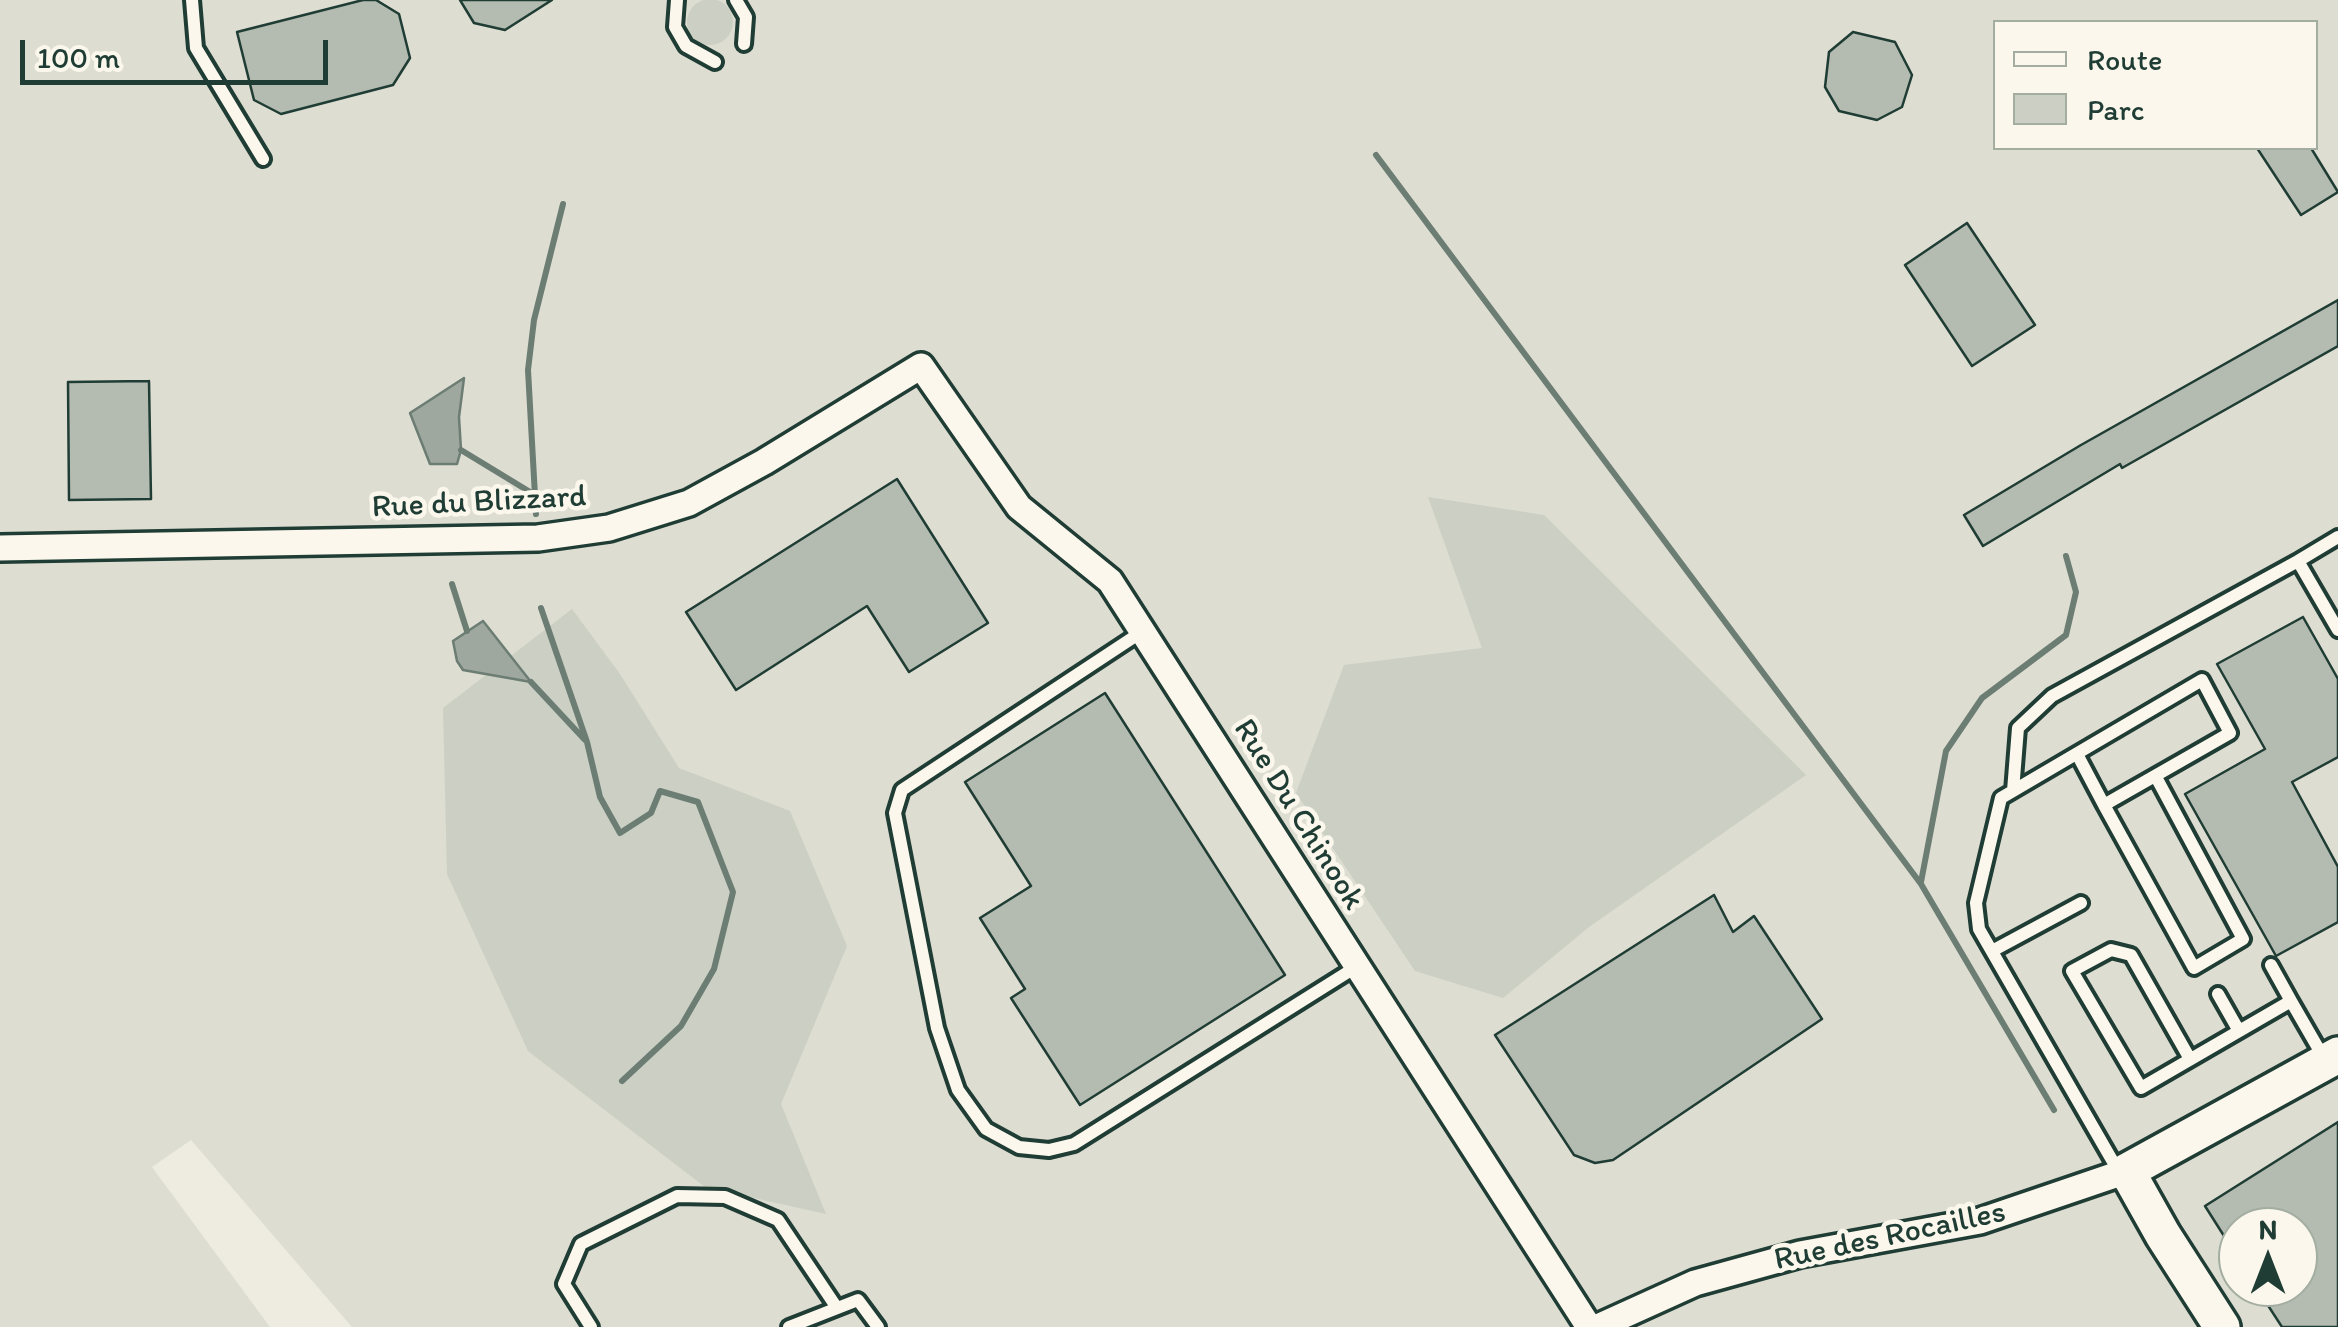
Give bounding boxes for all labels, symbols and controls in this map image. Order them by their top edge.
scale bar [25,20,332,82]
legend [1993,20,2318,150]
text: 100 m [37,39,120,76]
text: Route [2087,41,2162,78]
text: Parc [2087,91,2144,128]
street label: Rue du Blizzard [371,478,587,528]
street label: Rue Du Chinook [1224,713,1372,917]
street label: Rue des Rocailles [1771,1194,2009,1280]
north arrow [2218,1207,2318,1307]
text: N [2259,1212,2277,1246]

